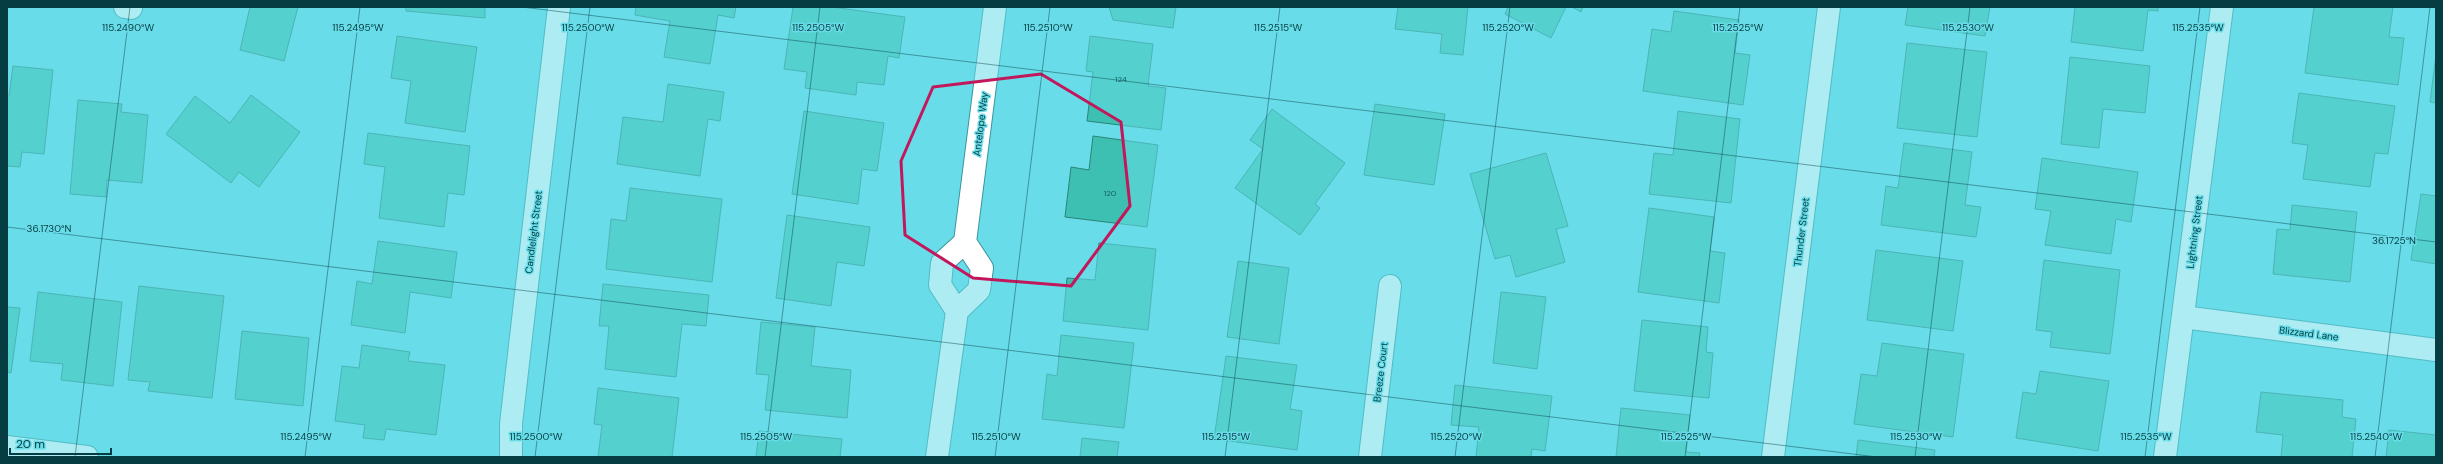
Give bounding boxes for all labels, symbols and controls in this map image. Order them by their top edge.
text: 115.2490°W [102,21,154,34]
text: 115.2495°W [332,21,384,34]
text: 115.2500°W [562,21,615,34]
text: 115.2505°W [792,21,844,34]
text: 115.2510°W [1023,21,1073,34]
text: 115.2515°W [1254,21,1303,34]
text: 115.2520°W [1482,21,1534,34]
text: 115.2525°W [1713,21,1764,34]
text: 115.2530°W [1942,21,1994,34]
text: 115.2535°W [2172,21,2224,34]
house number: 124 [1115,74,1127,84]
street label: Antelope Way [970,91,991,157]
house number: 120 [1104,188,1117,198]
street label: Candlelight Street [522,190,545,274]
street label: Lightning Street [2184,195,2205,269]
street label: Thunder Street [1791,197,1812,267]
text: 36.1730°N [27,222,72,235]
text: 36.1725°N [2372,234,2416,247]
street label: Blizzard Lane [2278,323,2340,344]
street label: Breeze Court [1370,341,1391,403]
scale bar [10,430,111,456]
text: 115.2495°W [280,430,332,443]
text: 115.2500°W [510,430,563,443]
text: 115.2505°W [740,430,792,443]
text: 115.2510°W [971,430,1021,443]
text: 115.2515°W [1202,430,1251,443]
text: 115.2520°W [1430,430,1482,443]
text: 115.2525°W [1661,430,1712,443]
text: 115.2530°W [1890,430,1942,443]
text: 115.2535°W [2120,430,2172,443]
text: 115.2540°W [2350,430,2402,443]
text: 20 m [16,436,45,452]

